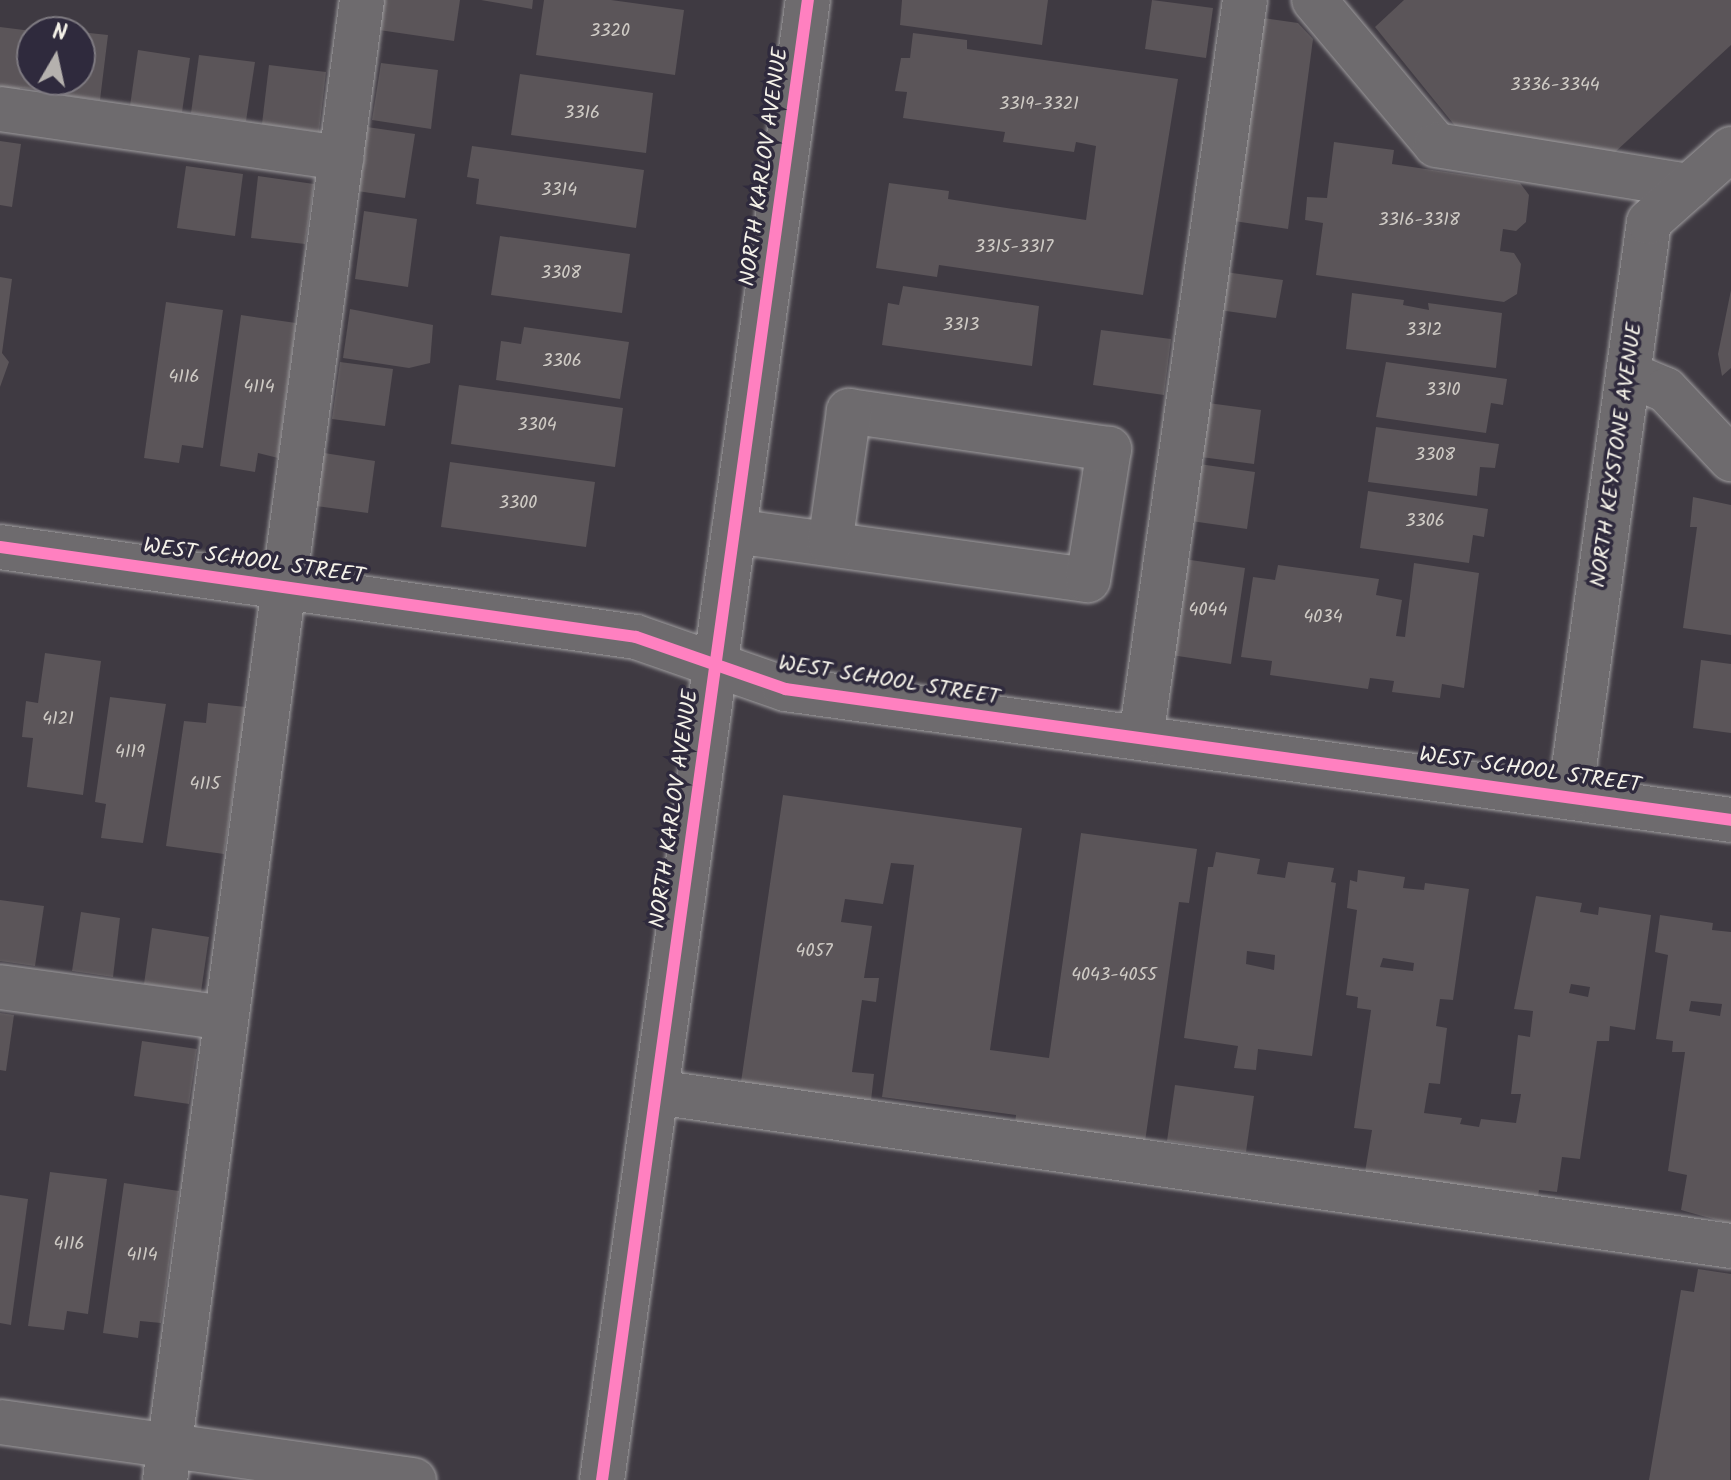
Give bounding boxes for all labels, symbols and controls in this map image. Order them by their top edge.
text: N [50,15,69,52]
north arrow [16,16,96,96]
house number: 3320 [590,21,630,43]
street label: NORTH KARLOV AVENUE [735,46,795,288]
house number: 3336-3344 [1510,75,1600,97]
house number: 3319-3321 [999,94,1079,116]
house number: 3316 [564,103,600,125]
house number: 3314 [541,180,577,202]
house number: 3316-3318 [1378,210,1460,232]
house number: 3315-3317 [975,237,1053,259]
house number: 3308 [541,263,581,285]
house number: 3313 [943,315,979,337]
house number: 3312 [1406,320,1442,342]
street label: NORTH KEYSTONE AVENUE [1585,321,1649,589]
house number: 3306 [542,351,582,373]
house number: 4116 [168,367,200,389]
house number: 4114 [243,377,275,399]
house number: 3310 [1425,380,1461,402]
house number: 3304 [517,415,557,437]
house number: 3308 [1415,445,1455,467]
house number: 3300 [499,493,537,515]
house number: 3306 [1405,511,1445,533]
street label: WEST SCHOOL STREET [141,533,367,591]
house number: 4044 [1189,600,1227,622]
house number: 4034 [1303,607,1343,629]
street label: WEST SCHOOL STREET [777,650,1001,712]
street label: NORTH KARLOV AVENUE [645,688,705,930]
house number: 4121 [42,709,74,731]
house number: 4119 [115,742,145,764]
street label: WEST SCHOOL STREET [1417,742,1643,800]
house number: 4115 [190,774,220,796]
house number: 4057 [796,941,832,963]
house number: 4043-4055 [1071,965,1157,987]
house number: 4116 [53,1234,85,1256]
house number: 4114 [126,1245,158,1267]

